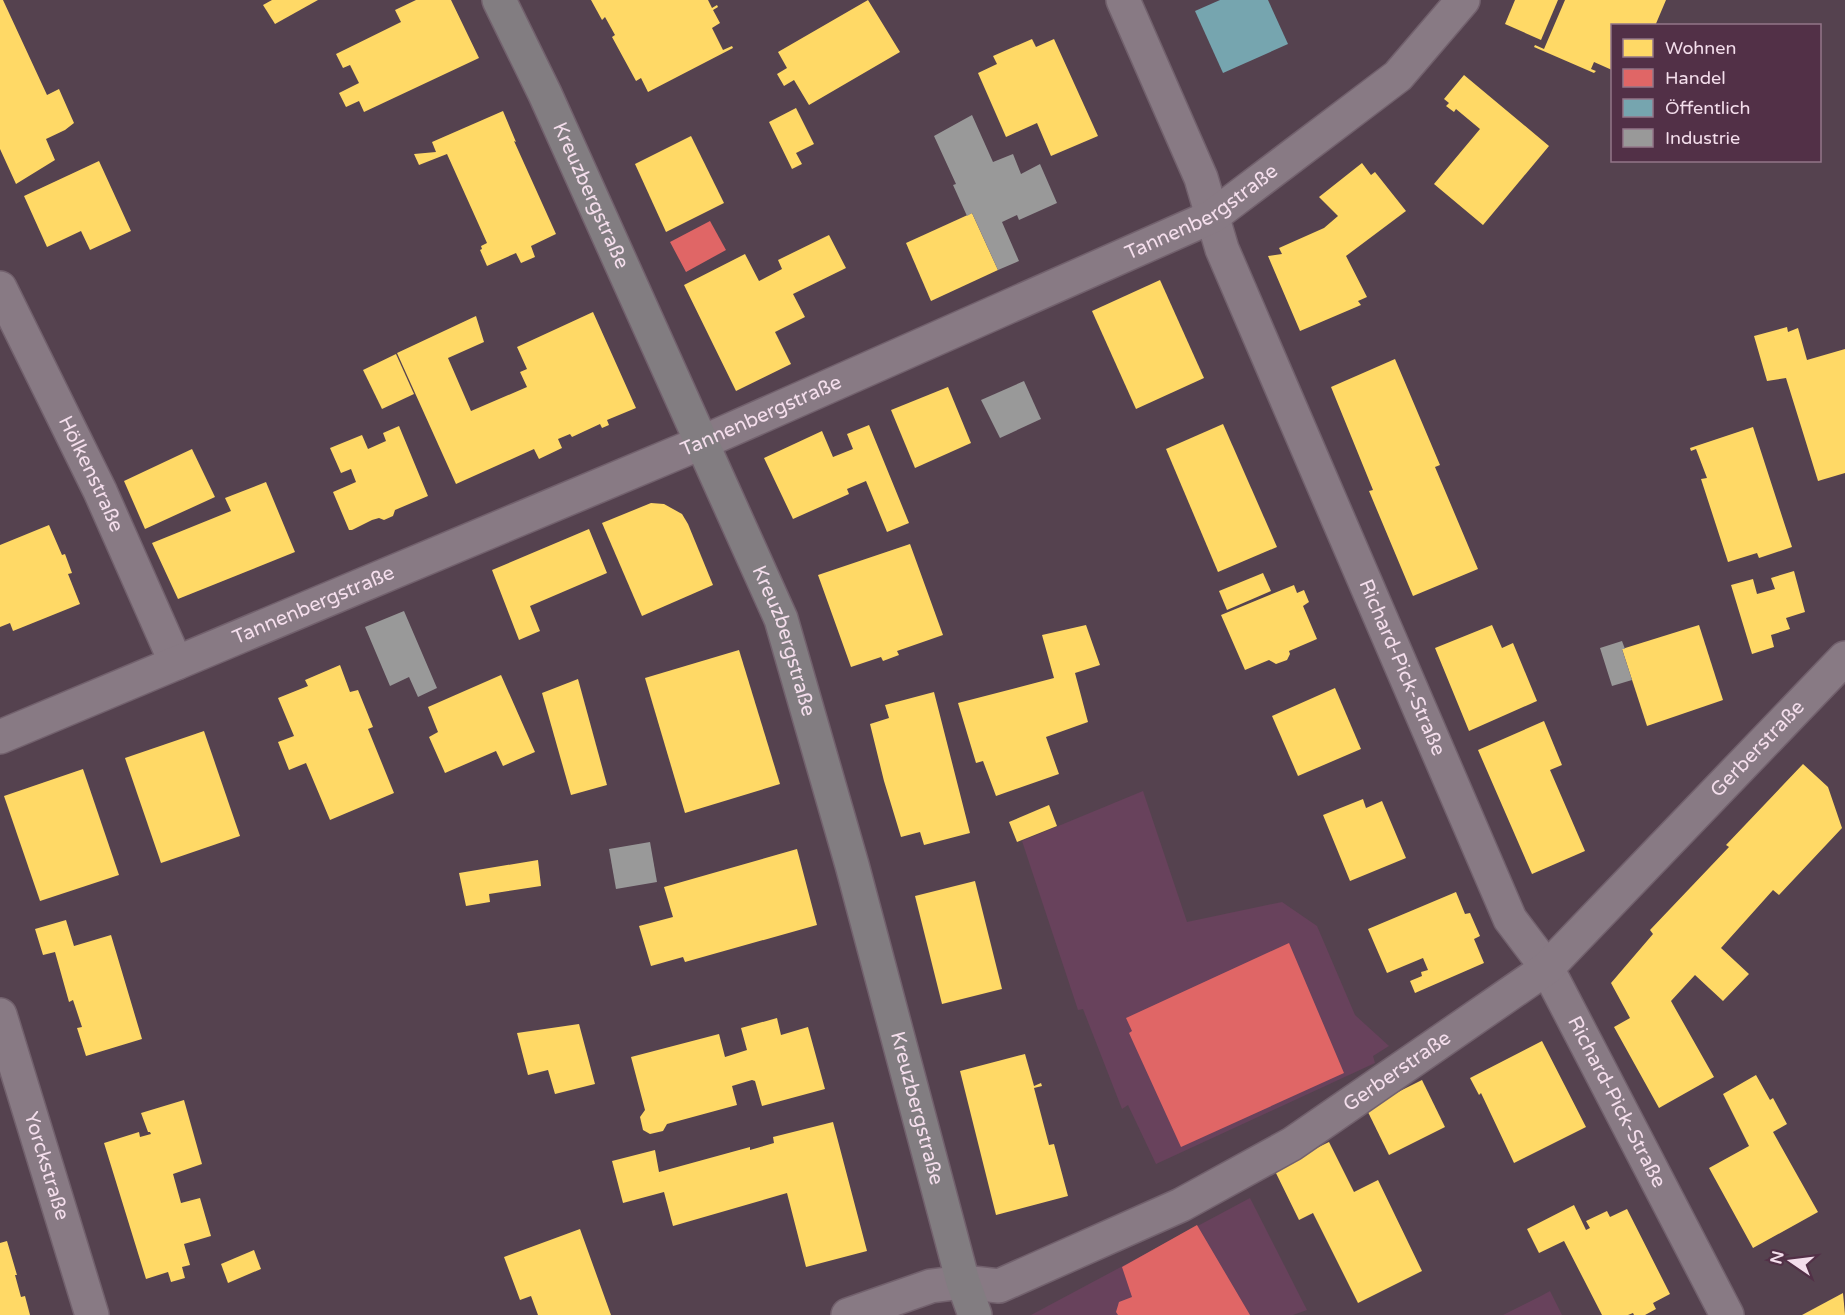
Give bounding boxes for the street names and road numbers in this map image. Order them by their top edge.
street label: Kreuzbergstraße [547,119,634,272]
street label: Tannenbergstraße [1121,159,1283,265]
street label: Tannenbergstraße [677,370,845,462]
street label: Hölkenstraße [53,412,129,536]
street label: Tannenbergstraße [229,561,398,650]
street label: Kreuzbergstraße [747,562,820,719]
street label: Richard-Pick-Straße [1353,576,1450,760]
street label: Gerberstraße [1706,695,1810,802]
street label: Richard-Pick-Straße [1562,1012,1671,1192]
street label: Gerberstraße [1339,1026,1456,1117]
street label: Kreuzbergstraße [885,1029,949,1188]
street label: Yorckstraße [18,1109,74,1223]

